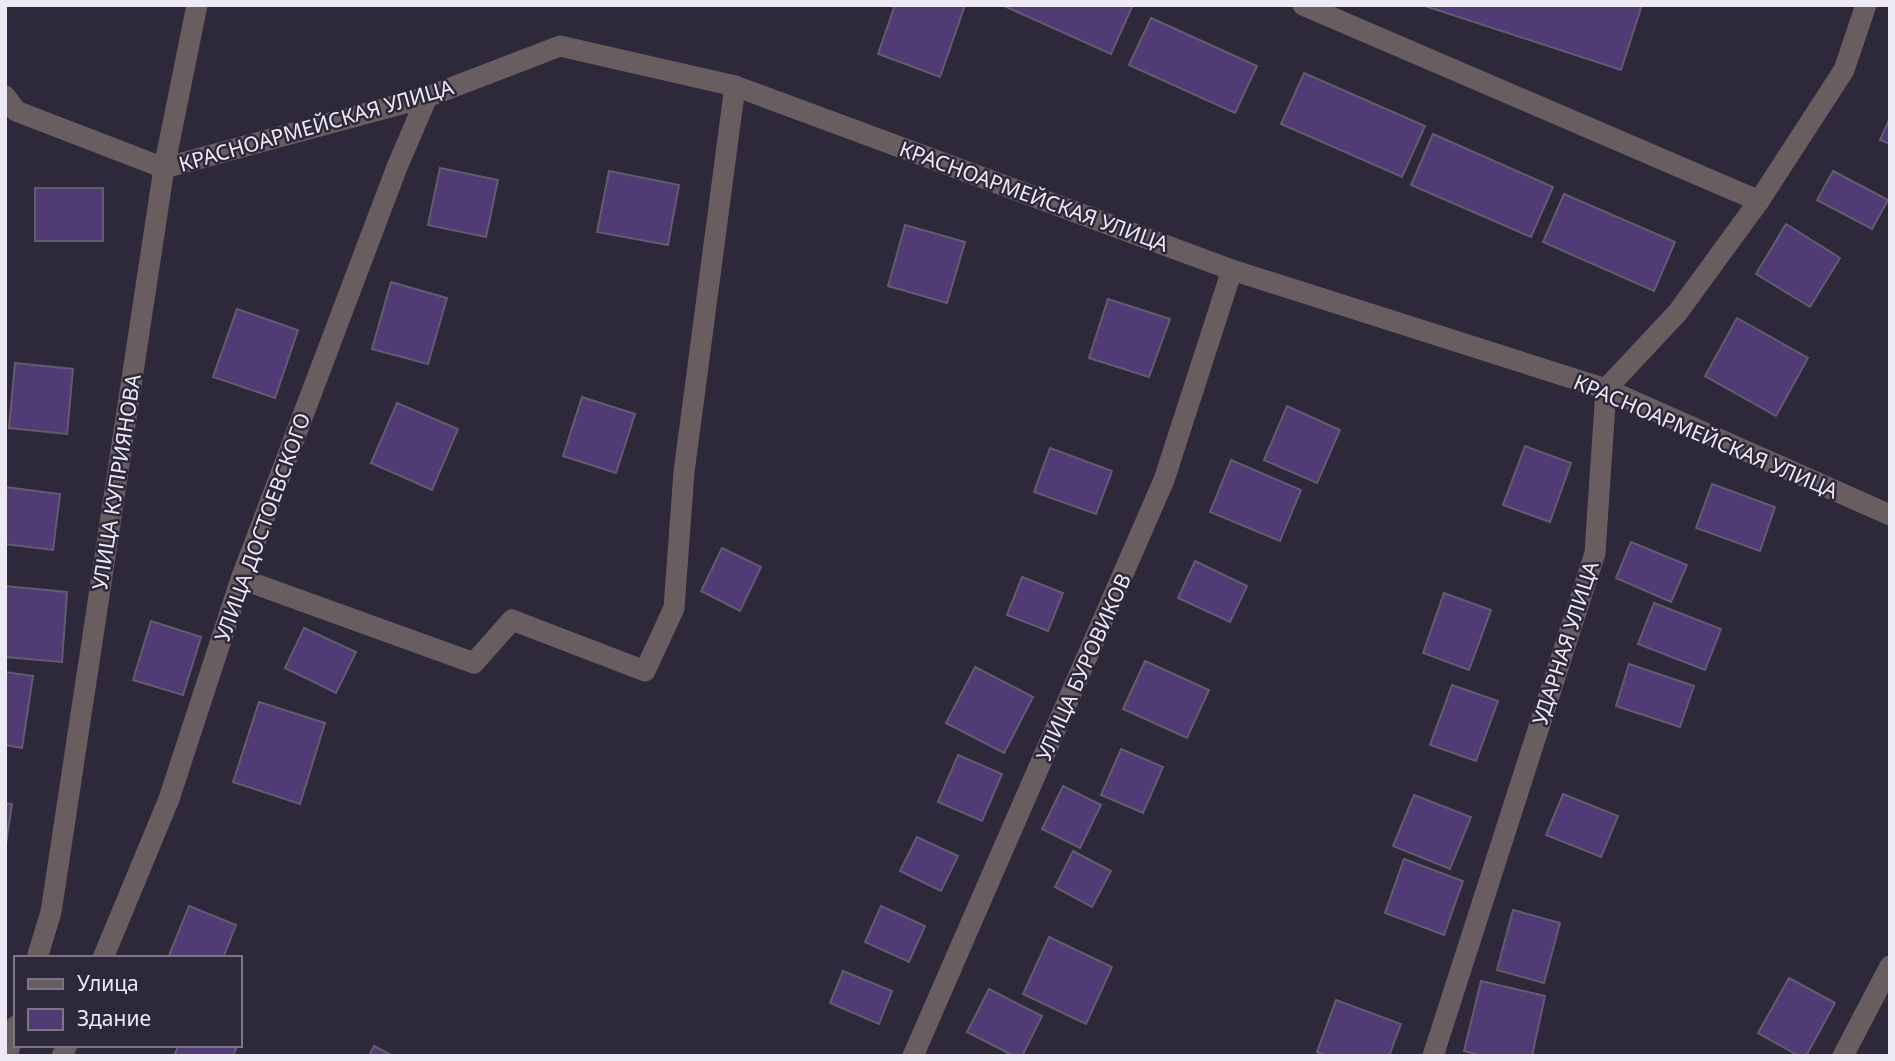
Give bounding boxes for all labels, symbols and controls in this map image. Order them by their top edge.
street label: КРАСНОАРМЕЙСКАЯ УЛИЦА [175,72,457,178]
street label: КРАСНОАРМЕЙСКАЯ УЛИЦА [896,134,1173,258]
street label: КРАСНОАРМЕЙСКАЯ УЛИЦА [1570,368,1843,505]
street label: УЛИЦА КУПРИЯНОВА [85,372,147,592]
street label: УЛИЦА ДОСТОЕВСКОГО [208,409,316,645]
street label: УДАРНАЯ УЛИЦА [1525,557,1605,728]
street label: УЛИЦА БУРОВИКОВ [1029,569,1137,765]
legend [14,956,242,1047]
text: Улица [77,969,139,997]
text: Здание [77,1004,151,1032]

